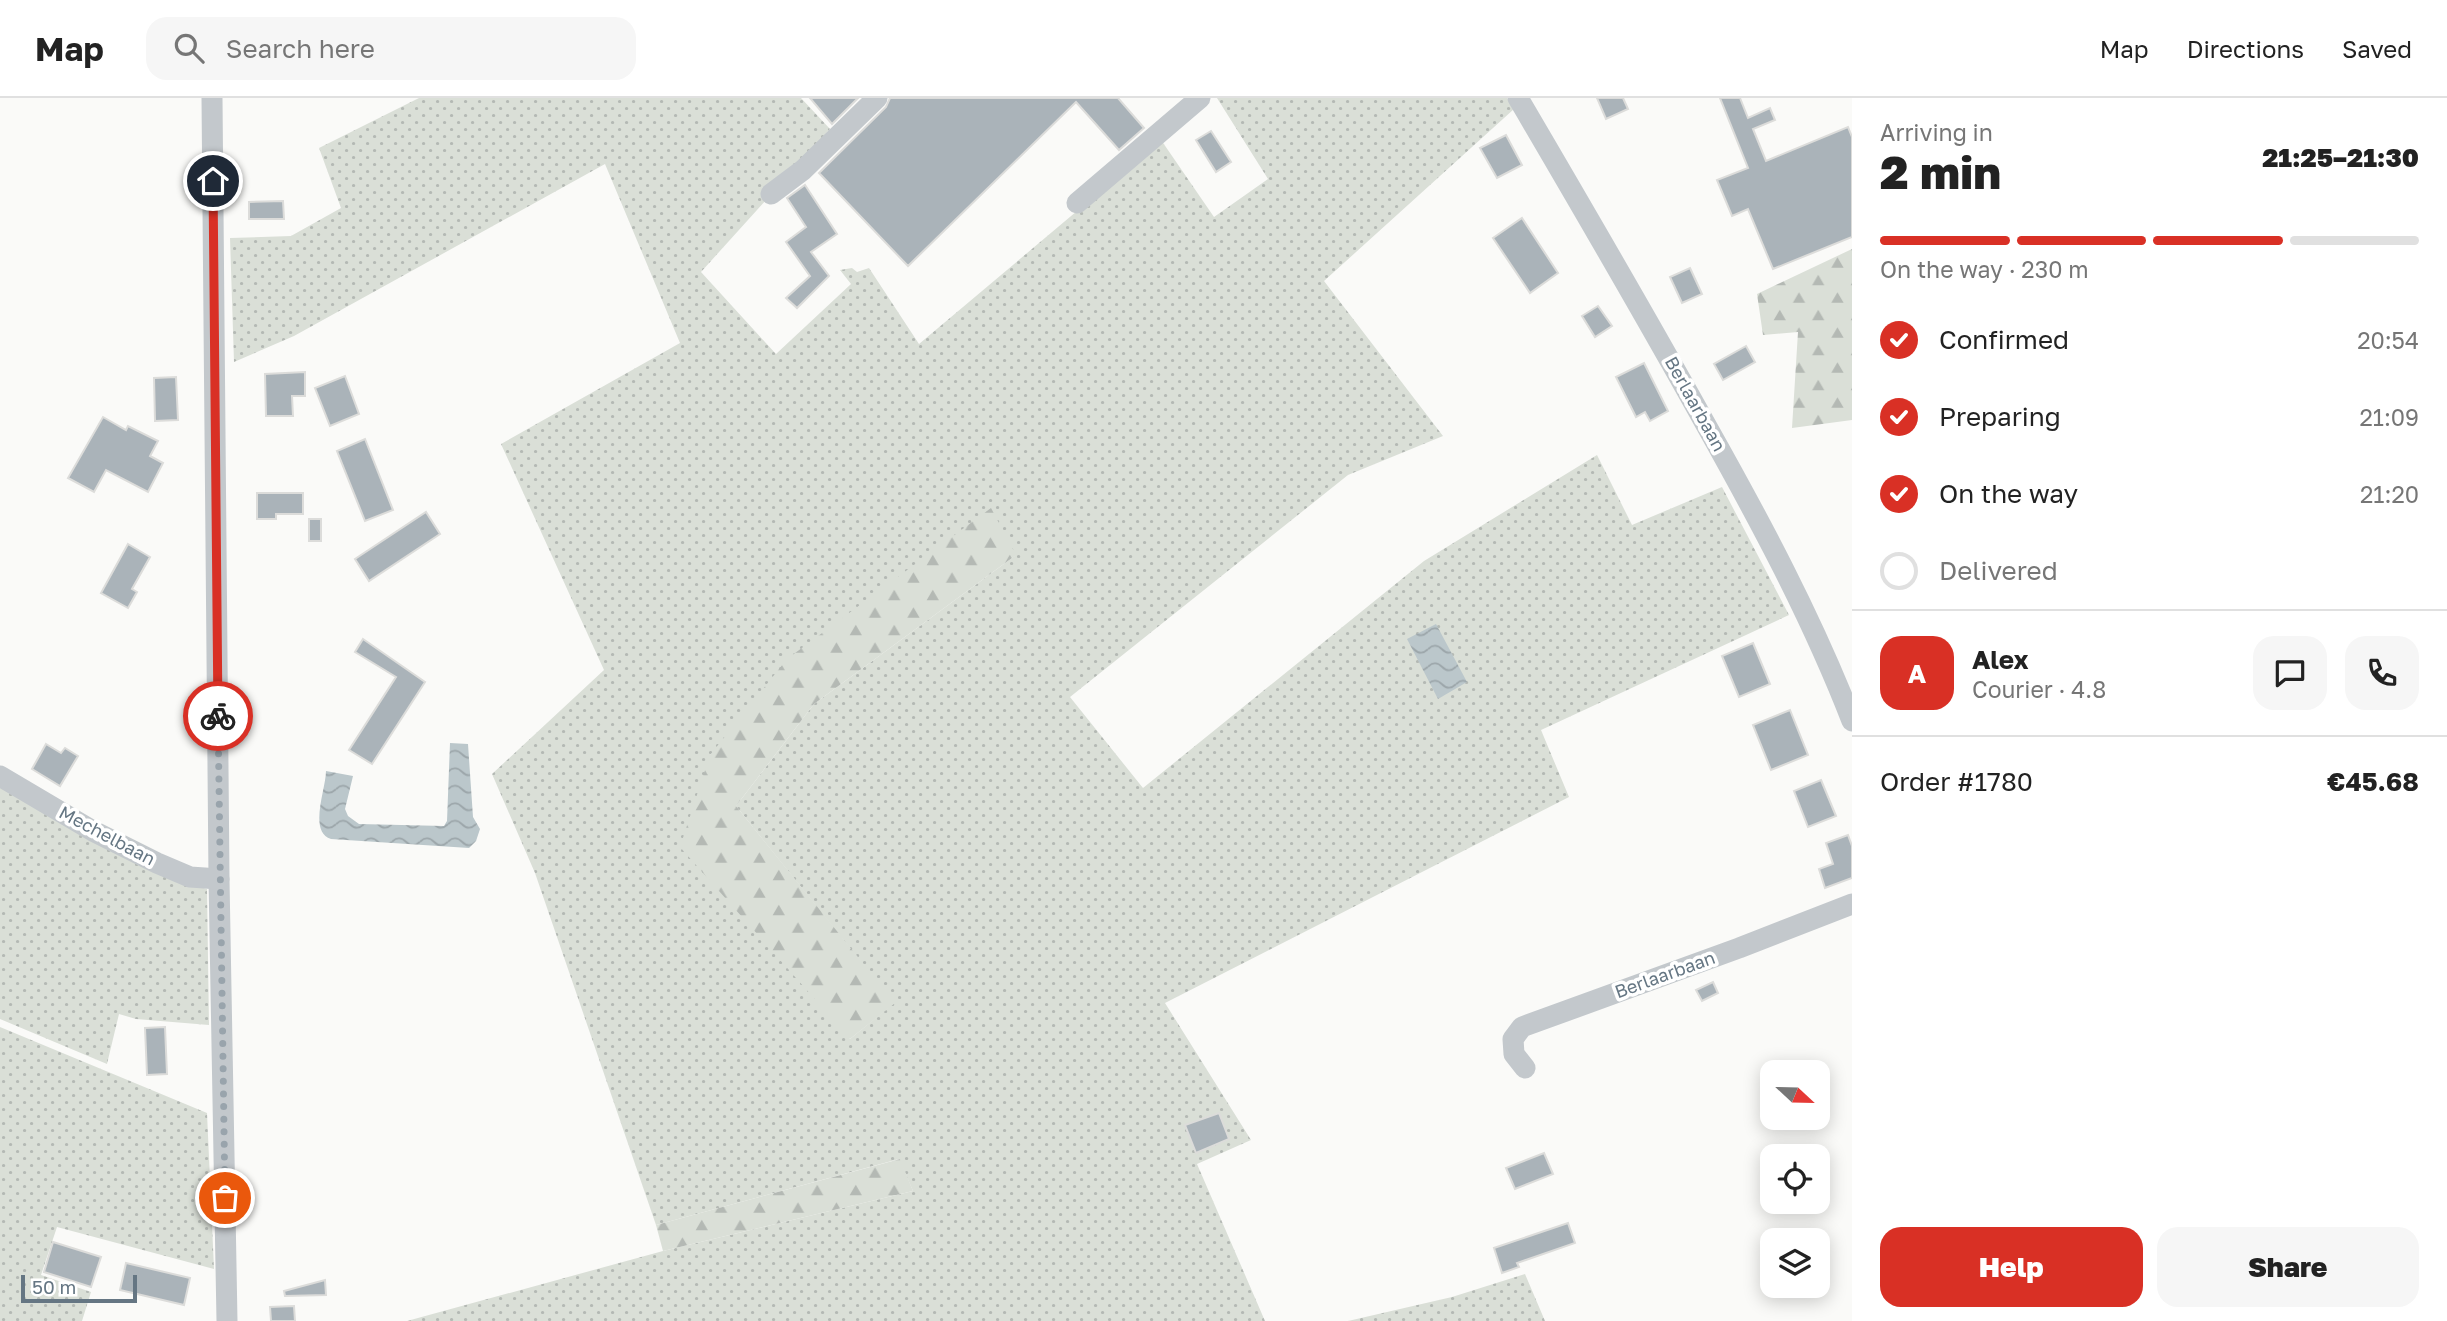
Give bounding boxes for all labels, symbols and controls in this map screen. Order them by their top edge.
search box [146,17,636,80]
text: Map [35,29,104,68]
icon: search [170,29,208,67]
text: Search here [226,33,375,64]
text: Map [2100,34,2149,63]
text: Directions [2187,34,2304,63]
text: Saved [2342,34,2412,63]
text: Arriving in [1880,118,1993,146]
text: 21:25–21:30 [2262,142,2419,173]
text: 2 min [1880,144,2001,199]
pin [183,151,243,211]
icon: home [194,162,232,200]
text: On the way · 230 m [1880,255,2089,283]
icon: check [1880,321,1918,359]
text: Confirmed [1939,324,2069,355]
text: 20:54 [2357,326,2419,354]
street label: Berlaarbaan [1661,352,1731,455]
icon: check [1880,398,1918,436]
text: Preparing [1939,401,2061,432]
text: 21:09 [2359,403,2419,431]
icon: check [1880,475,1918,513]
text: On the way [1939,478,2078,509]
text: 21:20 [2360,480,2419,508]
text: Delivered [1939,555,2058,586]
button: chat [2253,636,2327,710]
button: phone [2345,636,2419,710]
text: Alex [1972,644,2029,675]
text: A [1908,658,1926,689]
text: Courier · 4.8 [1972,675,2106,703]
courier [183,681,253,751]
icon: bike [199,697,237,735]
text: Order #1780 [1880,766,2033,797]
text: €45.68 [2327,766,2419,797]
street label: Mechelbaan [56,801,159,870]
street label: Berlaarbaan [1612,946,1718,1002]
north arrow [1760,1060,1830,1130]
map controls [1760,1060,1830,1298]
button: locate [1760,1144,1830,1214]
pin [195,1168,255,1228]
icon: bag [206,1179,244,1217]
button: Help [1880,1227,2143,1307]
button: Share [2157,1227,2419,1307]
button: layers [1760,1228,1830,1298]
scale bar [21,1272,136,1304]
text: 50 m [32,1275,76,1298]

